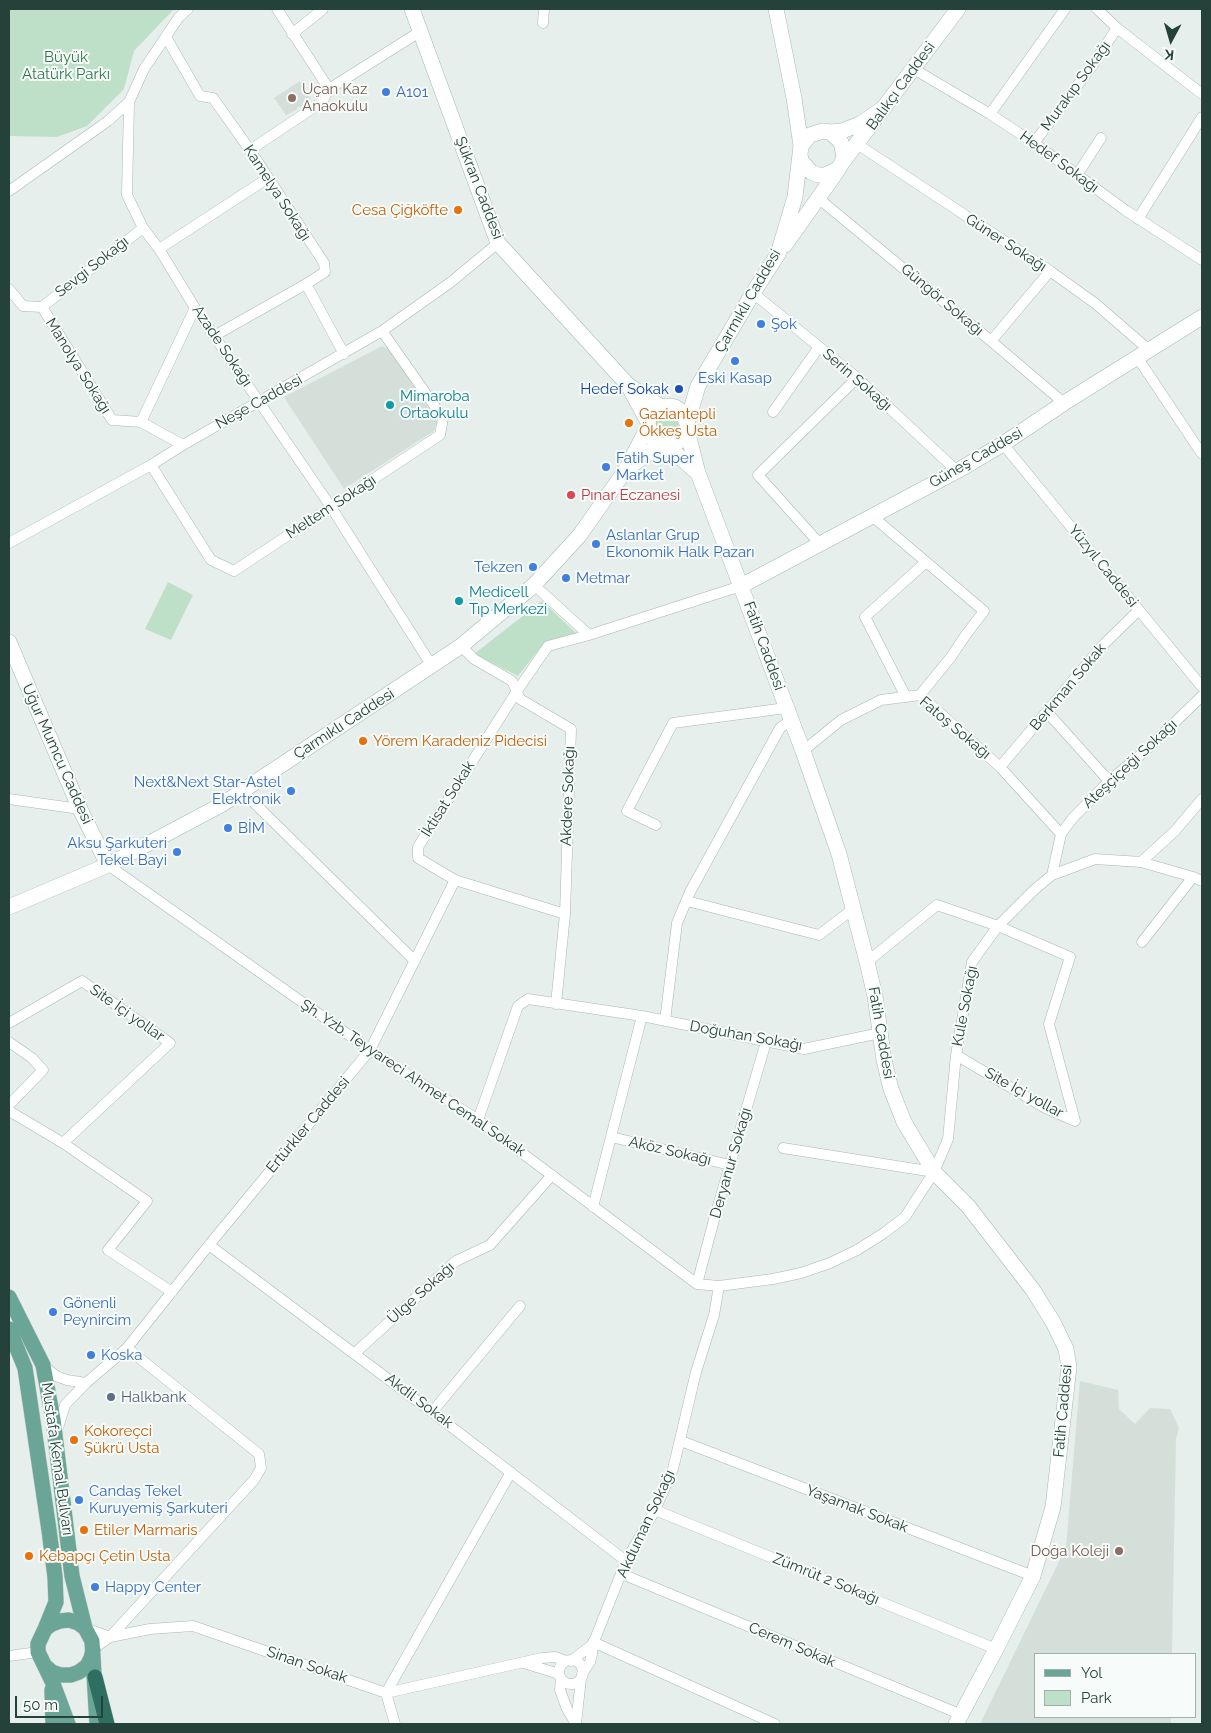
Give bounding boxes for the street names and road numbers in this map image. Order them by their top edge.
street label: Balıkçı Caddesi [863,38,939,134]
street label: Murakıp Sokağı [1037,38,1115,134]
street label: Hedef Sokağı [1016,127,1102,197]
street label: Şükran Caddesi [451,134,507,242]
street label: Kamelya Sokağı [239,142,315,244]
street label: Güner Sokağı [962,210,1050,276]
street label: Sevgi Sokağı [52,233,132,301]
street label: Çarmıklı Caddesi [711,246,785,356]
street label: Güngör Sokağı [897,260,987,340]
street label: Azade Sokağı [188,302,256,390]
street label: Manolya Sokağı [41,315,115,417]
street label: Serin Sokağı [819,345,895,415]
street label: Neşe Caddesi [212,371,306,433]
street label: Güneş Caddesi [926,424,1026,492]
street label: Meltem Sokağı [283,471,379,543]
street label: Yüzyıl Caddesi [1064,521,1142,611]
street label: Fatih Caddesi [740,599,788,693]
street label: Berkman Sokak [1026,640,1110,734]
street label: Uğur Mumcu Caddesi [18,681,96,827]
street label: Çarmıklı Caddesi [290,685,398,763]
street label: Fatoş Sokağı [916,693,994,763]
street label: Ateşçiçeği Sokağı [1079,716,1181,812]
street label: Akdere Sokağı [557,746,579,846]
street label: İktisat Sokak [418,758,478,840]
street label: Kule Sokağı [948,964,982,1048]
street label: Site İçi yollar [86,981,168,1045]
street label: Fatih Caddesi [864,986,898,1080]
street label: Şh. Yzb. Teyyareci Ahmet Cemal Sokak [297,996,529,1160]
street label: Doğuhan Sokağı [688,1017,804,1055]
street label: Site İçi yollar [982,1064,1066,1122]
street label: Ertürkler Caddesi [263,1073,353,1177]
street label: Deryanur Sokağı [707,1106,755,1220]
street label: Aköz Sokağı [627,1133,713,1169]
street label: Ülge Sokağı [384,1258,458,1328]
street label: Fatih Caddesi [1050,1364,1076,1458]
street label: Akdil Sokak [382,1370,456,1432]
street label: Mustafa Kemal Bulvarı [37,1381,77,1537]
street label: Akduman Sokağı [613,1467,679,1581]
street label: Yaşamak Sokak [803,1481,911,1537]
street label: Zümrüt 2 Sokağı [770,1549,882,1609]
street label: Cerem Sokak [746,1619,838,1671]
street label: Sinan Sokak [264,1643,350,1687]

